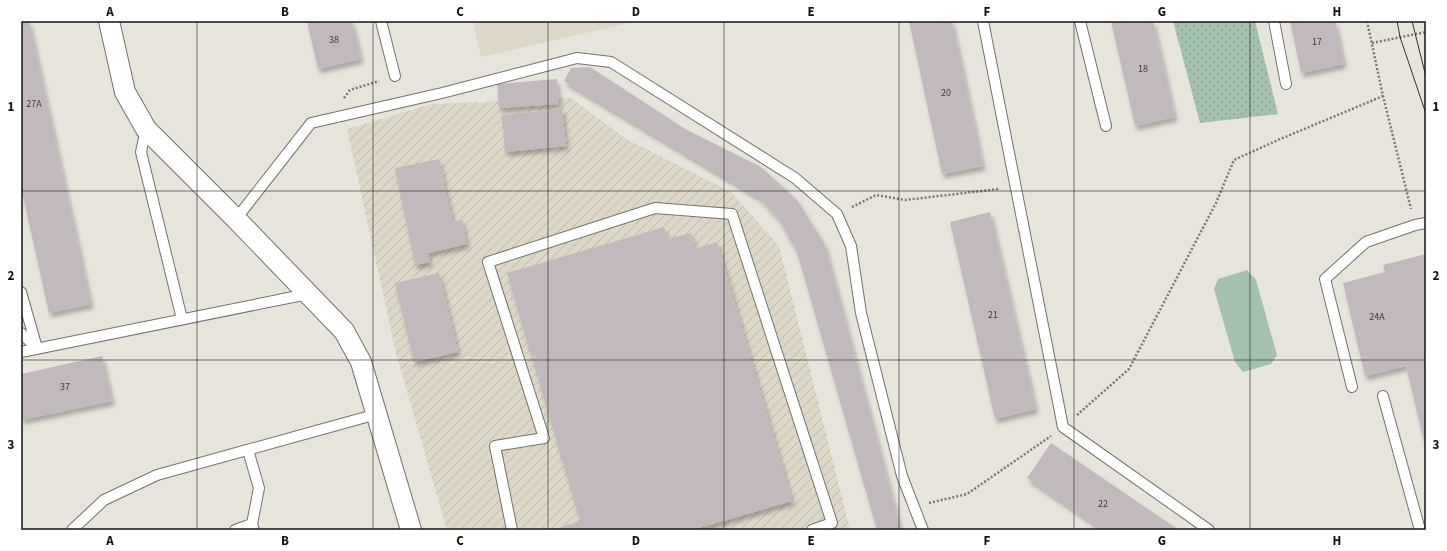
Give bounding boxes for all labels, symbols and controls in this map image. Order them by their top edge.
text: A [105,3,114,21]
text: B [281,3,289,21]
text: C [456,3,464,21]
text: D [632,3,640,21]
text: E [807,3,815,21]
text: F [984,3,991,21]
text: G [1158,3,1166,21]
text: H [1333,3,1341,21]
house number: 38 [329,33,339,47]
house number: 17 [1312,35,1322,49]
house number: 18 [1138,62,1148,76]
house number: 20 [941,86,951,100]
house number: 27А [26,97,42,111]
text: 1 [8,98,15,116]
text: 1 [1433,98,1440,116]
text: 2 [8,267,15,285]
text: 2 [1433,267,1440,285]
house number: 21 [988,308,998,322]
house number: 24А [1369,310,1385,324]
house number: 37 [60,380,70,394]
text: 3 [8,436,15,454]
text: 3 [1433,436,1440,454]
house number: 22 [1098,497,1108,511]
text: A [105,532,114,550]
text: B [281,532,289,550]
text: C [456,532,464,550]
text: D [632,532,640,550]
text: E [807,532,815,550]
text: F [984,532,991,550]
text: G [1158,532,1166,550]
text: H [1333,532,1341,550]

